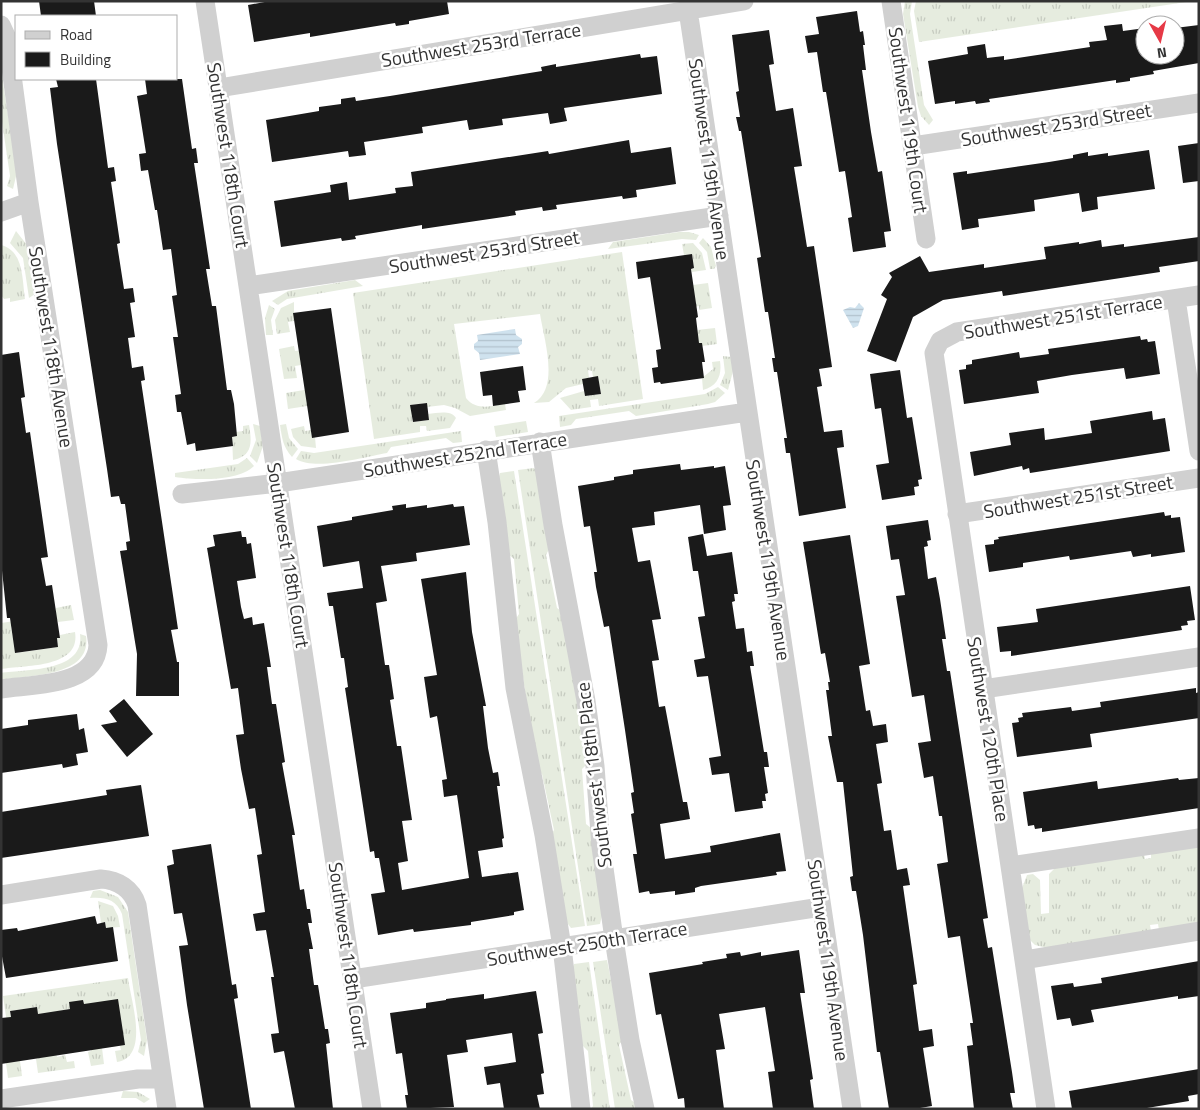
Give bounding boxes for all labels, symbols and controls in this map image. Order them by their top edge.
street label: Southwest 253rd Terrace [379,14,583,74]
legend [15,15,178,80]
north arrow [1135,15,1185,65]
text: Road [60,23,92,46]
street label: Southwest 119th Court [882,25,936,215]
text: N [1156,42,1168,64]
text: Building [60,48,111,71]
street label: Southwest 119th Avenue [681,56,739,262]
street label: Southwest 118th Court [200,60,258,250]
street label: Southwest 253rd Street [959,95,1154,153]
street label: Southwest 253rd Street [387,222,582,280]
street label: Southwest 118th Avenue [22,244,82,450]
street label: Southwest 251st Terrace [962,286,1164,346]
street label: Southwest 252nd Terrace [361,424,569,484]
street label: Southwest 119th Avenue [739,457,799,663]
street label: Southwest 118th Court [260,460,318,650]
street label: Southwest 251st Street [981,467,1175,525]
street label: Southwest 120th Place [960,634,1018,824]
street label: Southwest 118th Place [567,681,619,869]
street label: Southwest 119th Avenue [800,857,858,1063]
street label: Southwest 118th Court [322,860,376,1050]
street label: Southwest 250th Terrace [485,913,689,973]

